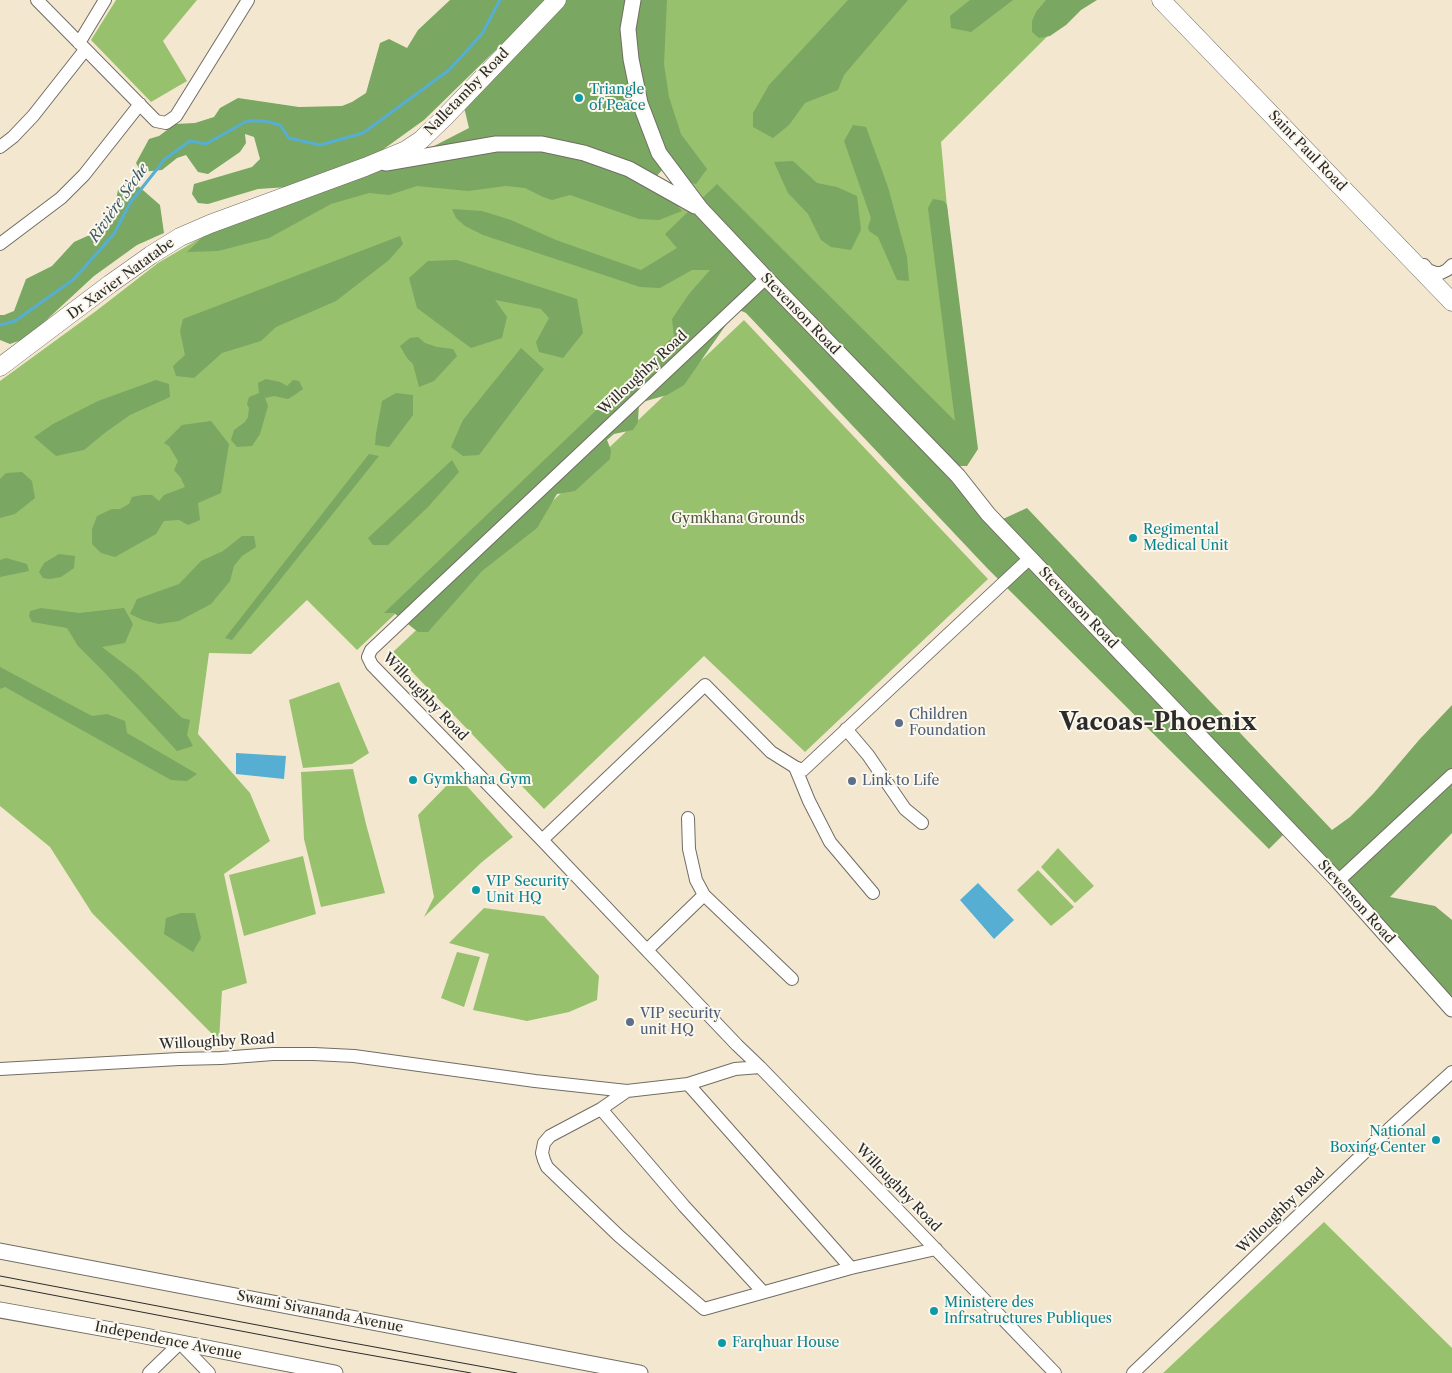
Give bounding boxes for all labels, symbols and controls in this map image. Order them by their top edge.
street label: Nalletamby Road [421,45,513,139]
place label: Triangle of Peace [589,82,646,114]
marker: Triangle of Peace [573,92,585,104]
street label: Saint Paul Road [1264,107,1350,195]
water label: Rivière Sèche [85,160,153,246]
street label: Dr Xavier Natatabe [64,235,178,323]
street label: Stevenson Road [757,270,843,358]
street label: Willoughby Road [595,327,691,419]
park label: Gymkhana Grounds [671,511,805,527]
place label: Regimental Medical Unit [1143,522,1228,554]
marker: Regimental Medical Unit [1127,532,1139,544]
street label: Stevenson Road [1035,564,1121,652]
street label: Willoughby Road [379,650,471,744]
place label: Children Foundation [909,707,986,740]
district label: Vacoas-Phoenix [1059,709,1257,737]
marker: Children Foundation [893,717,905,729]
place label: Gymkhana Gym [423,772,531,788]
place label: Link to Life [862,773,939,789]
marker: Gymkhana Gym [407,774,419,786]
marker: Link to Life [846,775,858,787]
street label: Stevenson Road [1314,857,1398,947]
place label: VIP Security Unit HQ [486,874,569,906]
marker: VIP Security Unit HQ [470,884,482,896]
place label: VIP security unit HQ [640,1006,721,1038]
marker: VIP security unit HQ [624,1016,636,1028]
street label: Willoughby Road [159,1031,275,1053]
place label: National Boxing Center [1330,1124,1426,1156]
marker: National Boxing Center [1430,1134,1442,1146]
street label: Willoughby Road [852,1141,944,1235]
street label: Willoughby Road [1234,1165,1328,1257]
street label: Swami Sivananda Avenue [235,1288,405,1336]
place label: Ministere des Infrsatructures Publiques [944,1295,1112,1328]
marker: Ministere des Infrsatructures Publiques [928,1305,940,1317]
street label: Independence Avenue [93,1318,243,1364]
place label: Farqhuar House [732,1335,839,1351]
marker: Farqhuar House [716,1337,728,1349]

